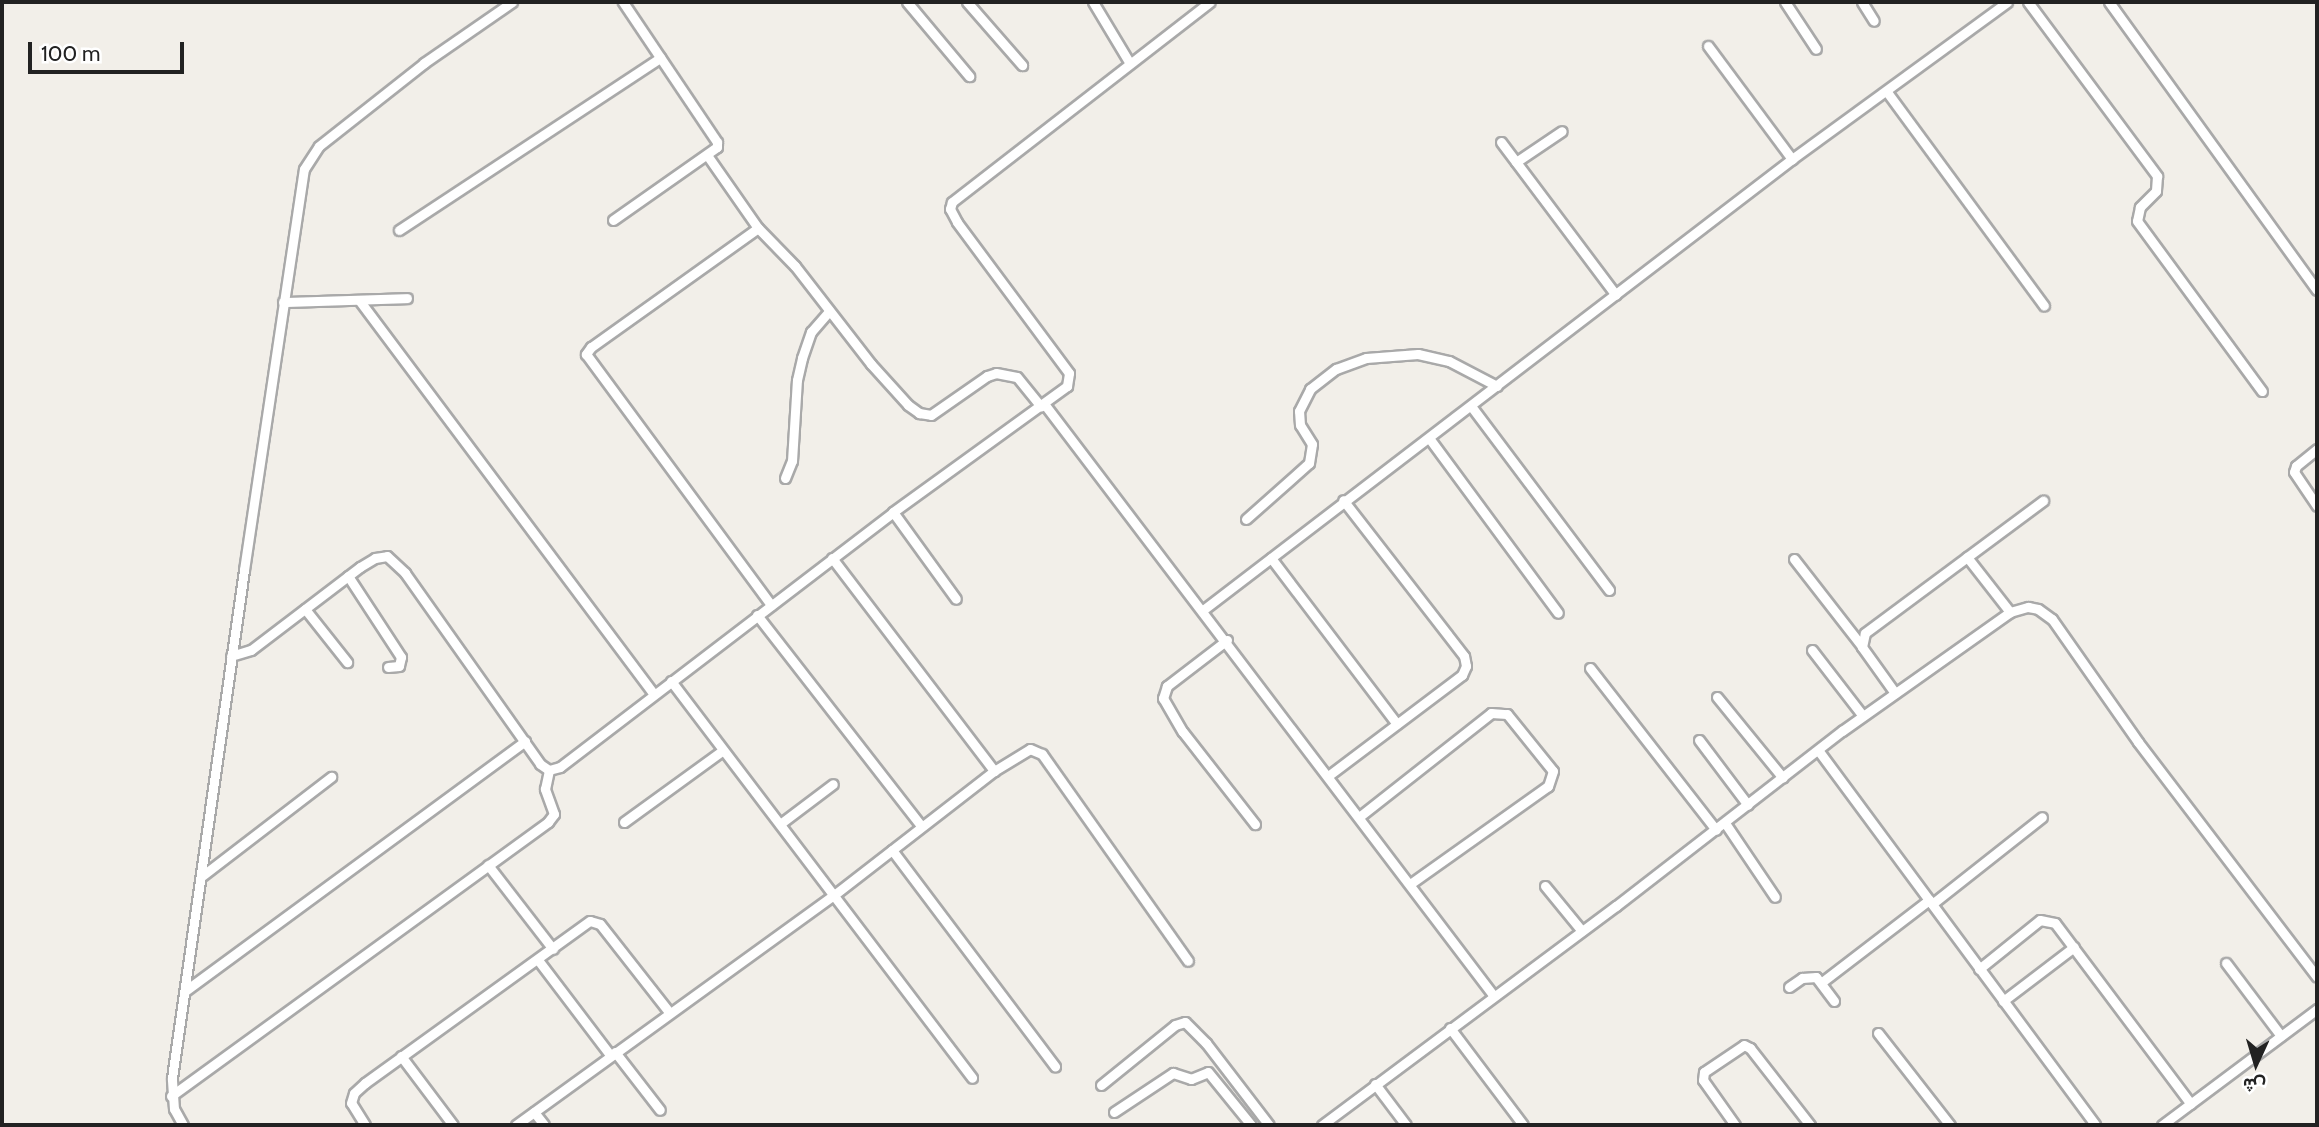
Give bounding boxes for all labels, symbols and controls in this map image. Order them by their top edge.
scale bar [32,28,187,72]
text: 100 m [41,41,100,66]
north arrow [2221,1029,2291,1099]
text: ش [2242,1073,2267,1098]

